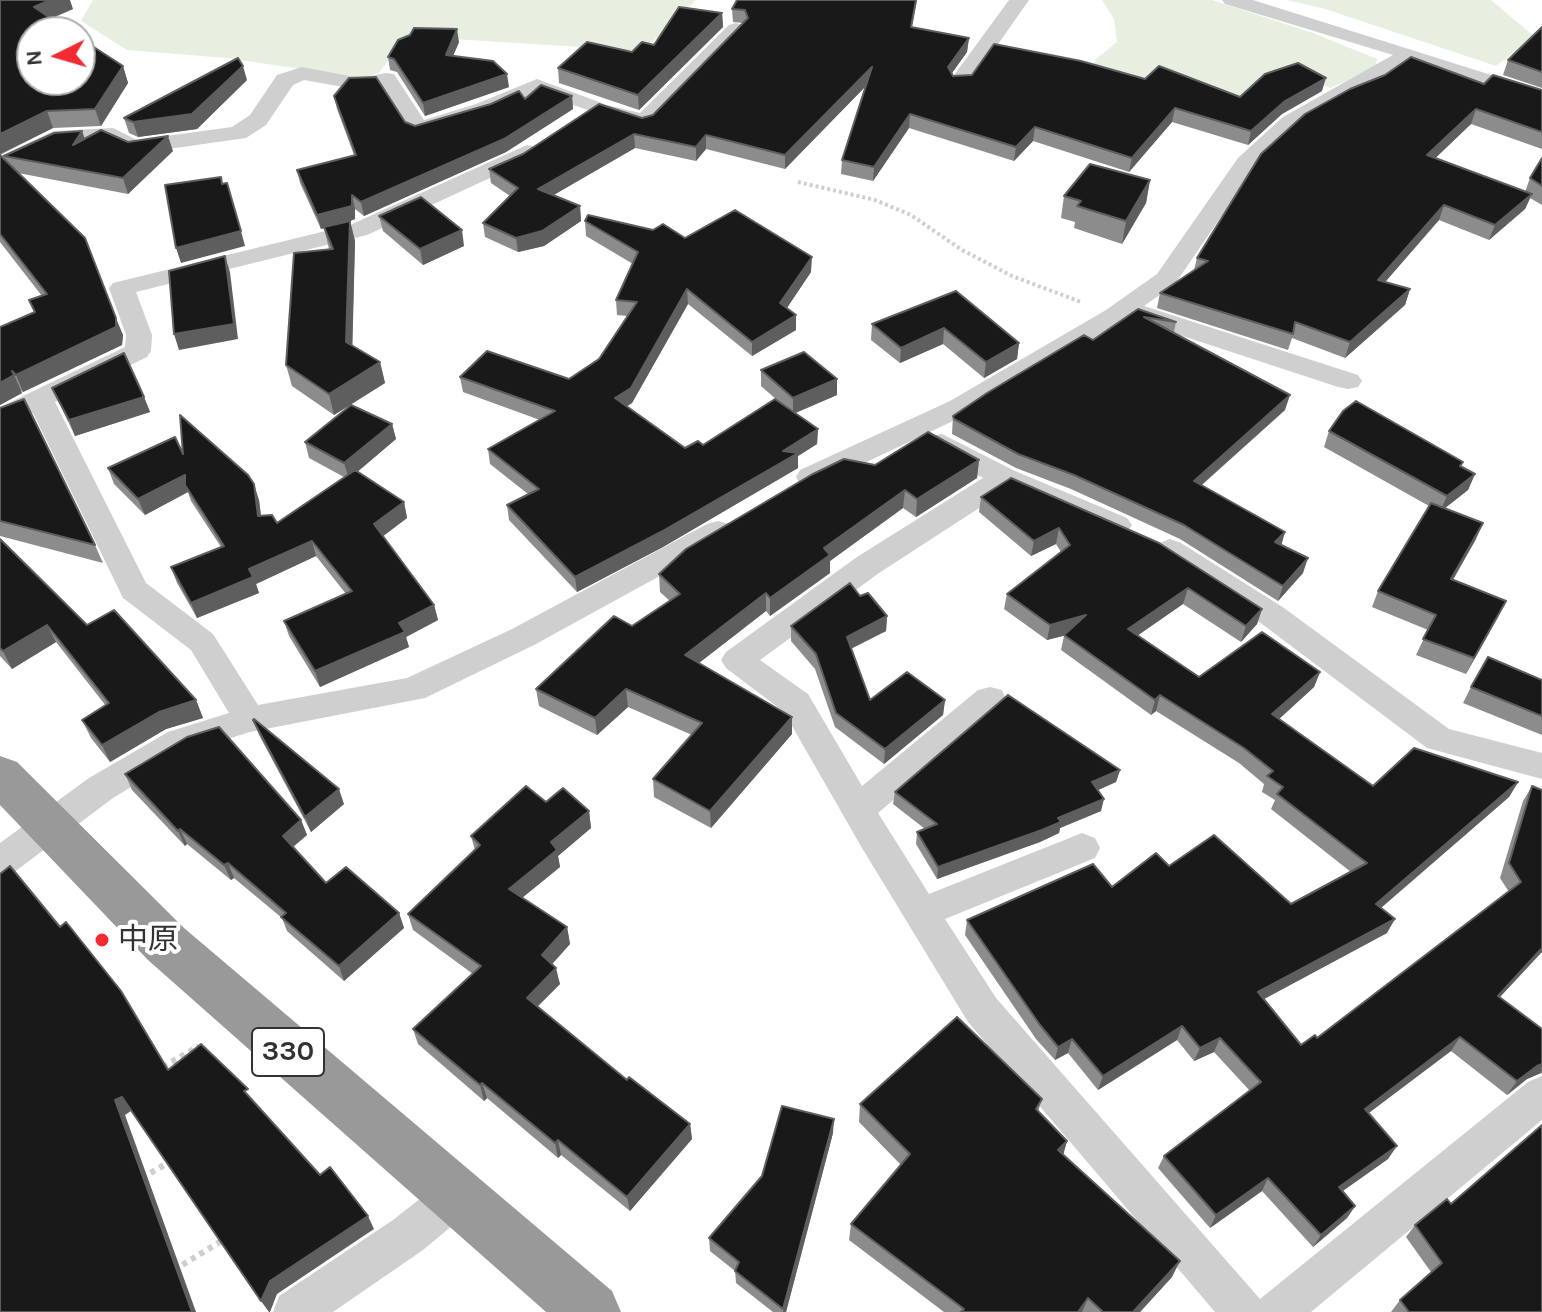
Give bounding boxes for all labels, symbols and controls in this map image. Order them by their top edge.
north arrow [16,16,96,96]
text: N [20,49,48,67]
place label: 中原 [118,922,178,958]
marker: 中原 [93,931,111,949]
road number: 330 [252,1028,324,1076]

